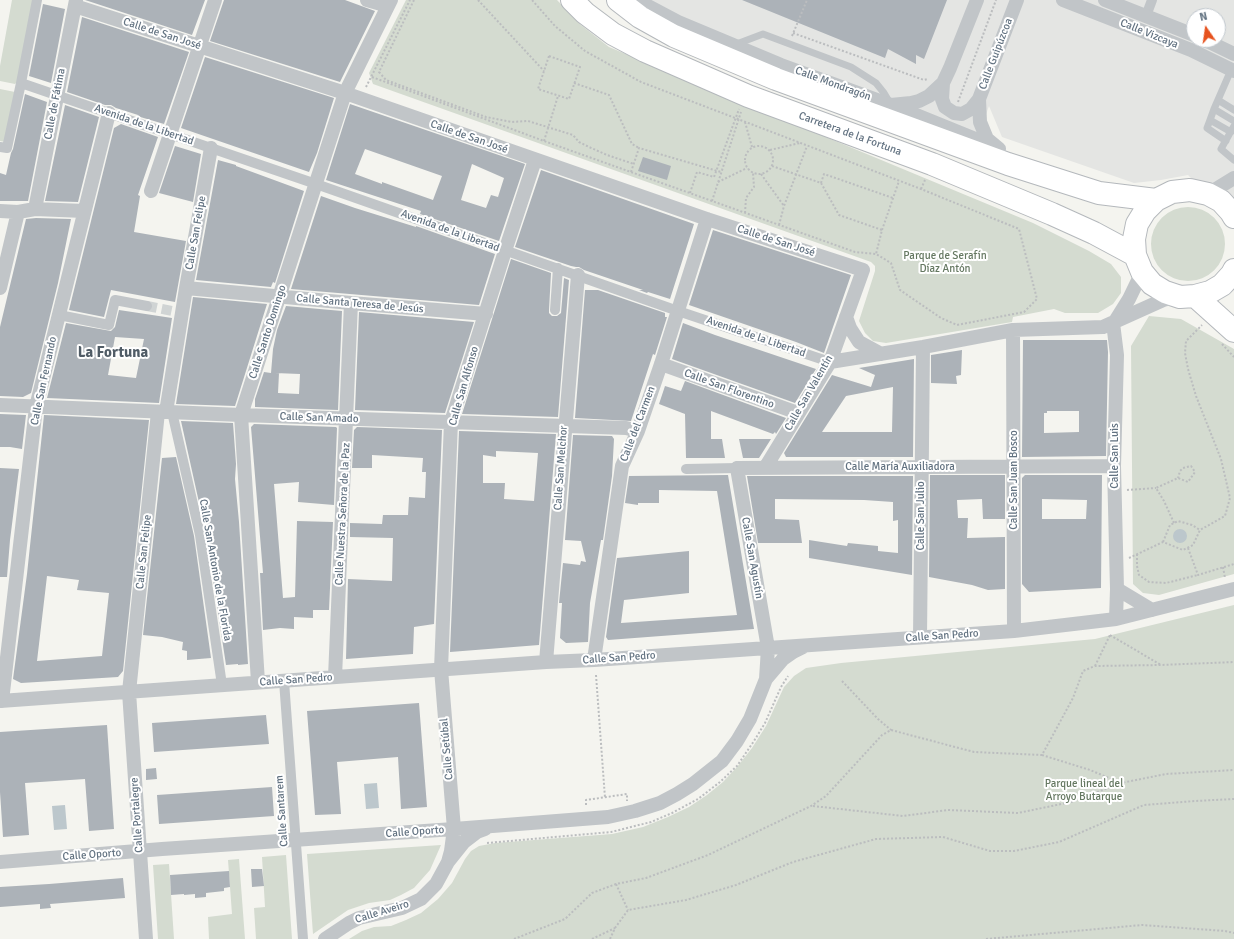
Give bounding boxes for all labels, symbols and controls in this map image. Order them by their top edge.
north arrow [1186,8,1226,48]
text: N [1198,10,1209,24]
street label: Calle de San José [121,15,203,53]
street label: Calle Guipúzcoa [976,16,1016,92]
street label: Calle Vizcaya [1118,16,1180,52]
street label: Calle Mondragón [793,64,873,104]
street label: Calle de Fátima [42,67,68,141]
street label: Avenida de la Libertad [93,102,195,148]
street label: Carretera de la Fortuna [797,109,903,159]
street label: Calle de San José [428,118,510,156]
street label: Calle San Felipe [183,195,209,271]
street label: Avenida de la Libertad [399,207,501,255]
street label: Calle de San José [735,222,817,260]
park label: Parque de Serafín Díaz Antón [903,249,987,275]
street label: Calle Santo Domingo [247,283,289,381]
street label: Calle Santa Teresa de Jesús [296,292,424,316]
street label: Avenida de la Libertad [705,314,807,360]
street label: Calle San Fernando [28,335,60,427]
district label: La Fortuna [78,344,148,362]
street label: Calle San Alfonso [446,345,482,427]
street label: Calle San Valentín [782,353,836,433]
street label: Calle San Florentino [682,367,776,411]
street label: Calle del Carmen [618,384,658,464]
street label: Calle San Amado [279,410,359,426]
street label: Calle San Luis [1108,423,1122,489]
street label: Calle San Melchor [551,425,571,511]
street label: Calle San Juan Bosco [1007,430,1021,530]
street label: Calle Nuestra Señora de la Paz [333,442,353,586]
street label: Calle María Auxiliadora [845,460,955,474]
street label: Calle San Julio [914,481,928,551]
street label: Calle San Antonio de la Florida [196,498,234,642]
street label: Calle San Felipe [134,514,154,590]
street label: Calle San Agustín [738,516,766,600]
street label: Calle San Pedro [905,627,979,645]
street label: Calle San Pedro [582,649,656,667]
street label: Calle San Pedro [259,671,333,689]
street label: Calle Setúbal [438,717,456,781]
street label: Calle Santarem [273,775,291,847]
street label: Calle Portalegre [128,777,146,853]
park label: Parque lineal del Arroyo Butarque [1045,777,1123,803]
street label: Calle Oporto [385,823,445,841]
street label: Calle Oporto [62,846,122,864]
street label: Calle Aveiro [353,898,411,926]

